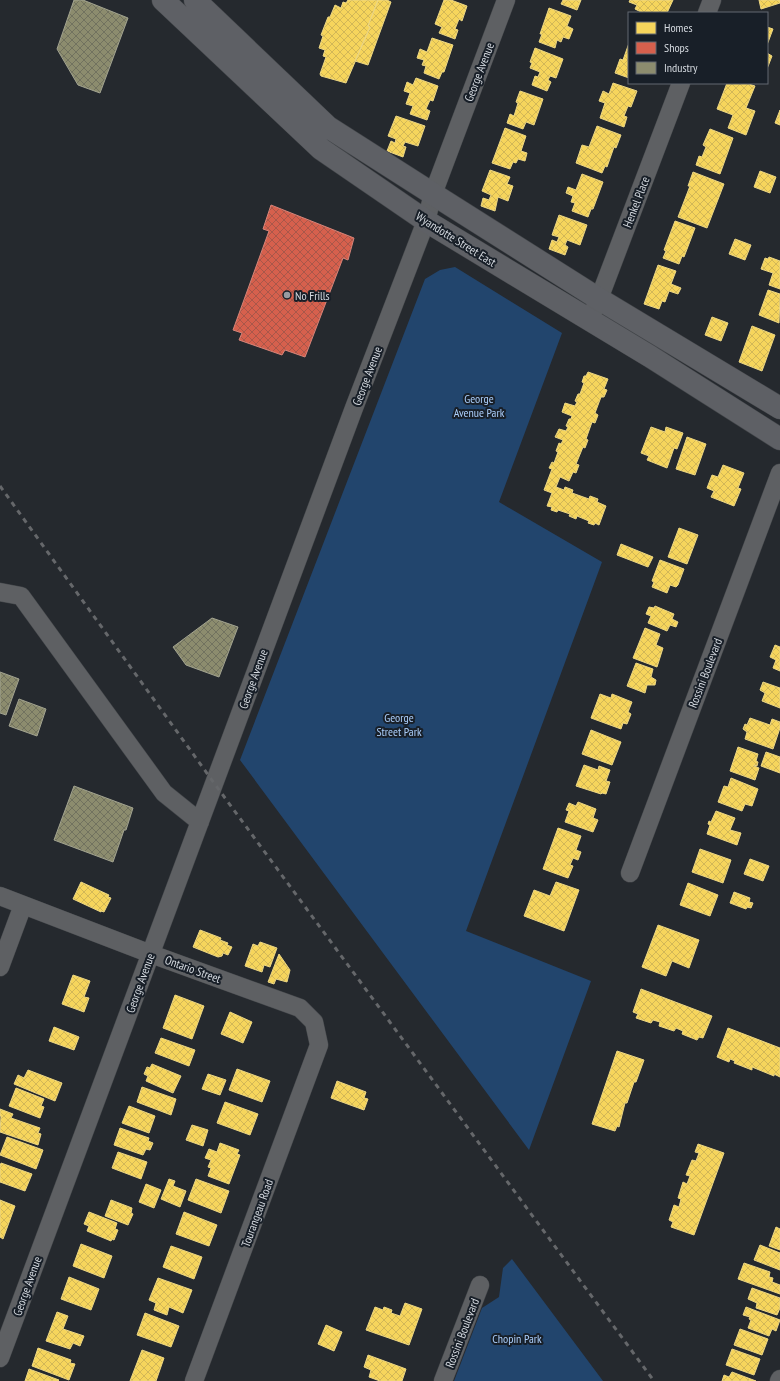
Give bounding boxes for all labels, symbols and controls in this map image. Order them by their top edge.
legend [628,12,768,84]
text: Homes [664,20,692,35]
street label: George Avenue [461,40,497,104]
text: Shops [664,40,689,55]
text: Industry [664,60,698,75]
street label: Henkel Place [619,174,653,230]
street label: Wyandotte Street East [413,208,499,270]
place label: No Frills [295,288,330,303]
marker: No Frills [282,290,292,300]
street label: George Avenue [349,344,385,408]
park label: George Avenue Park [454,391,505,420]
street label: Rossini Boulevard [685,636,725,710]
street label: George Avenue [235,647,271,711]
park label: George Street Park [376,710,422,739]
street label: George Avenue [122,951,158,1015]
street label: Ontario Street [163,952,224,986]
street label: Tourangeau Road [238,1177,276,1249]
street label: George Avenue [9,1254,45,1318]
street label: Rossini Boulevard [442,1296,482,1370]
park label: Chopin Park [492,1331,542,1346]

